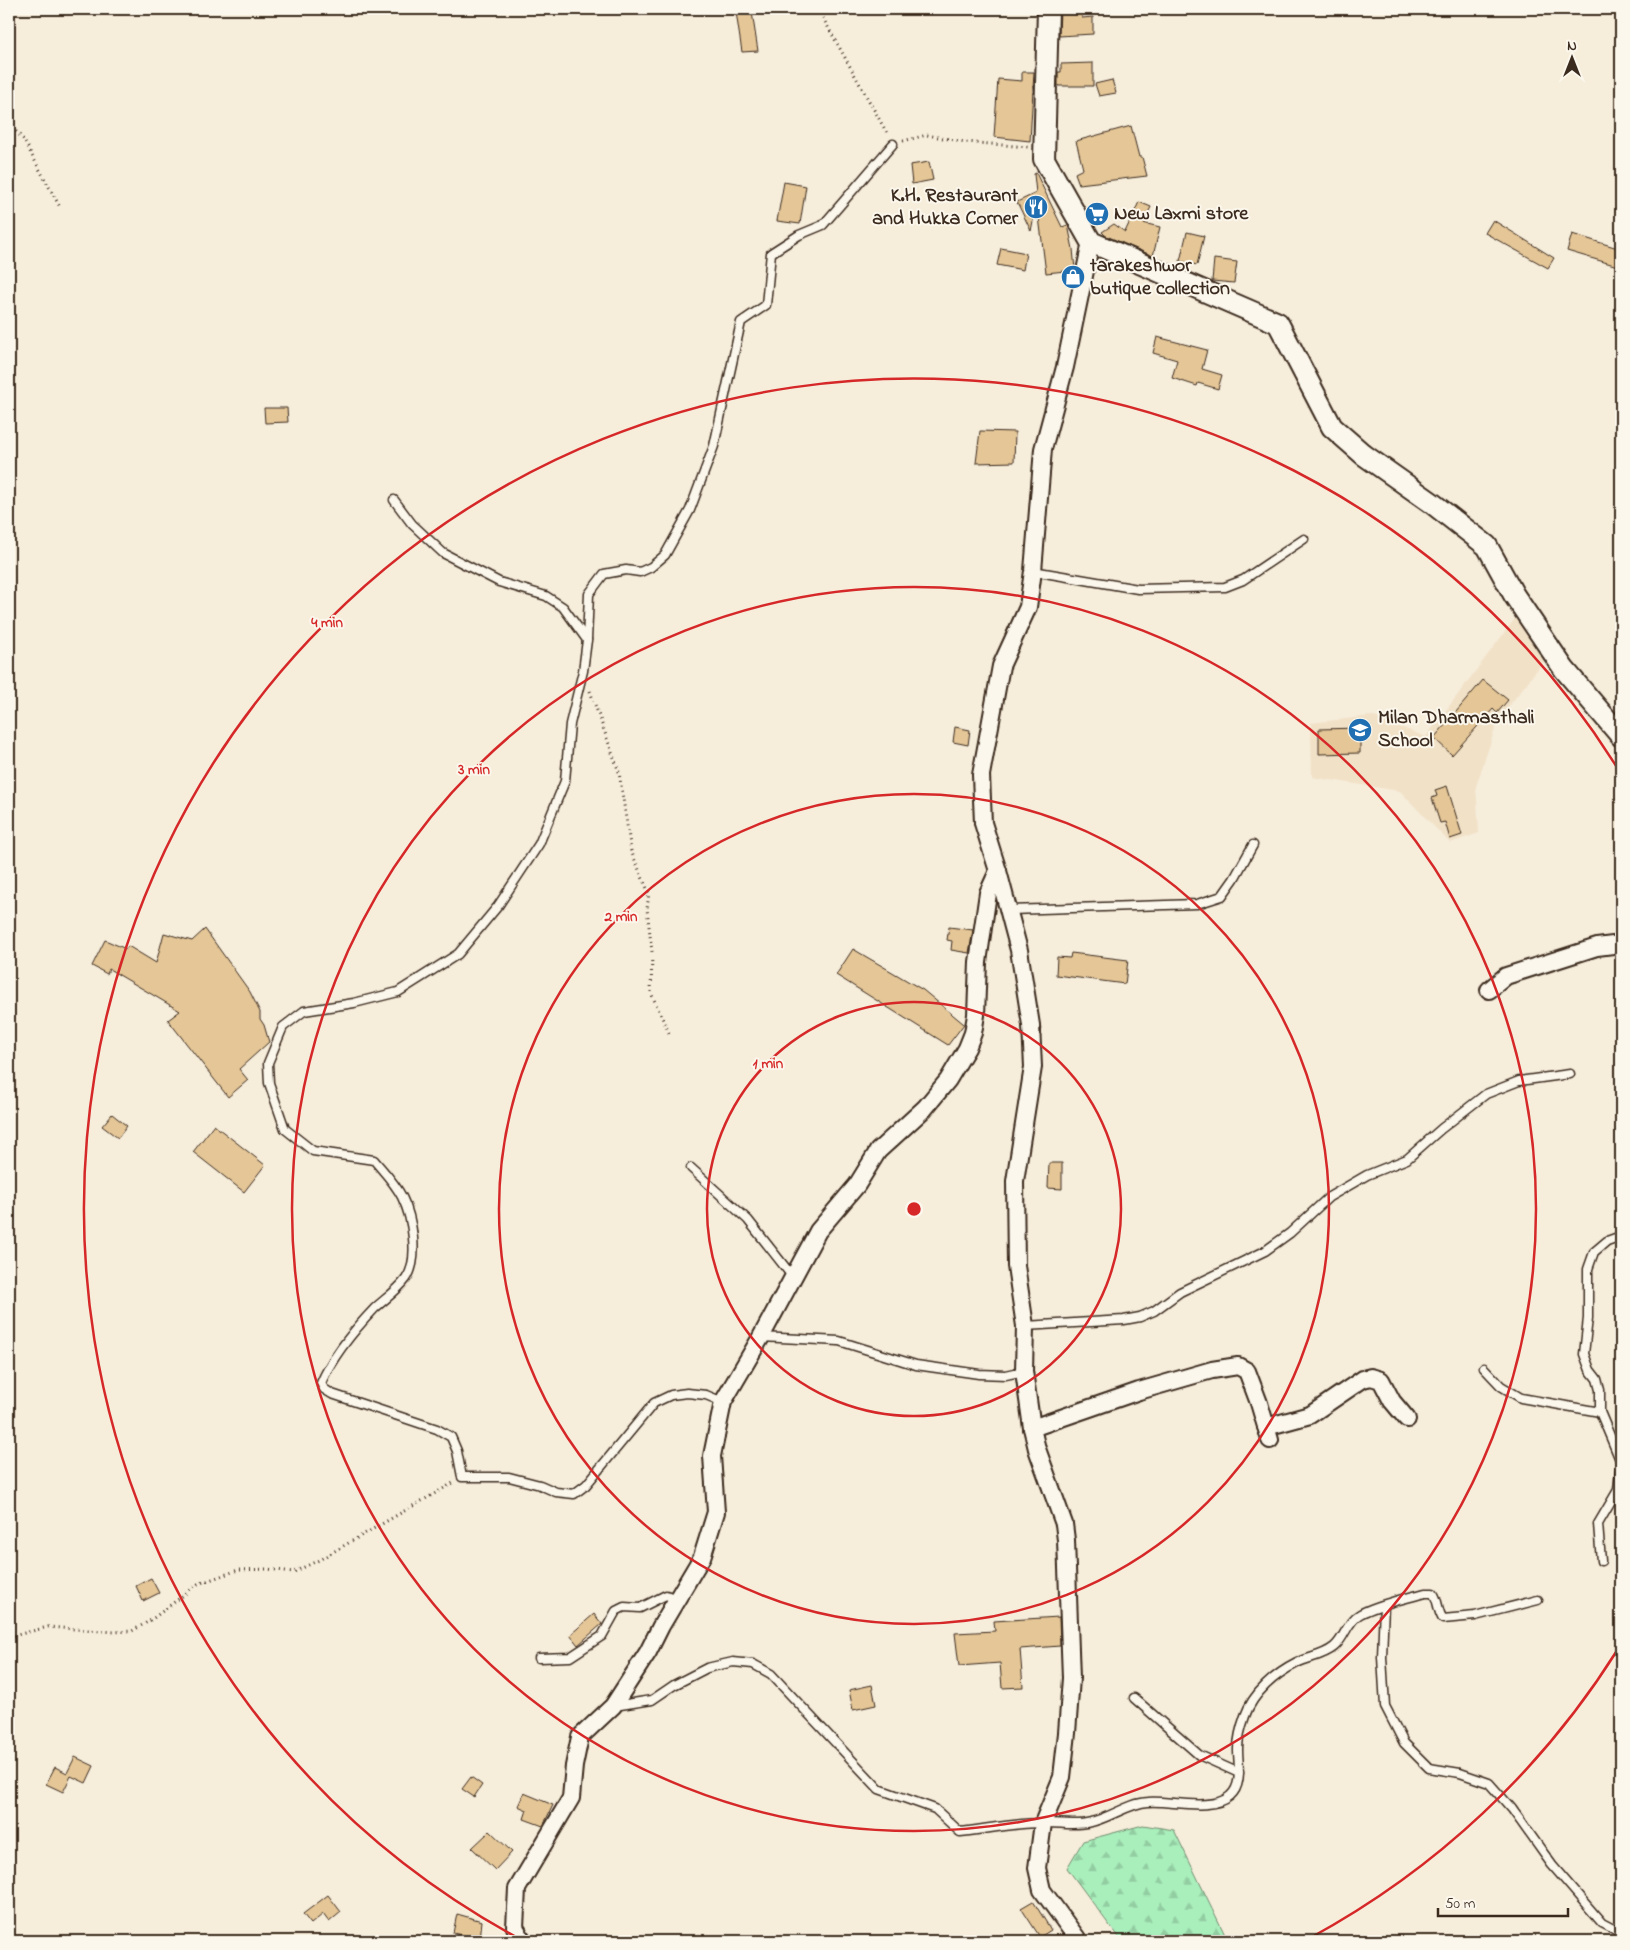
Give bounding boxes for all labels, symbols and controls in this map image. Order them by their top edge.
north arrow [1548,32,1598,82]
text: N [1567,36,1577,57]
place label: K.H. Restaurant and Hukka Corner [872,182,1019,234]
restaurant icon: K.H. Restaurant and Hukka Corner [1023,194,1049,220]
place label: New Laxmi store [1114,200,1249,229]
supermarket icon: New Laxmi store [1084,201,1110,227]
place label: tarakeshwor butique collection [1089,252,1230,304]
shop icon: tarakeshwor butique collection [1060,264,1086,290]
text: 4 min [310,612,343,634]
place label: Milan Dharmasthali School [1378,704,1535,756]
school or university icon: Milan Dharmasthali School [1347,717,1373,743]
text: 3 min [457,759,490,781]
text: 2 min [604,906,638,928]
text: 1 min [753,1053,784,1075]
centre of rings [905,1200,923,1218]
scale bar [1438,1885,1568,1917]
text: 50 m [1445,1893,1476,1915]

